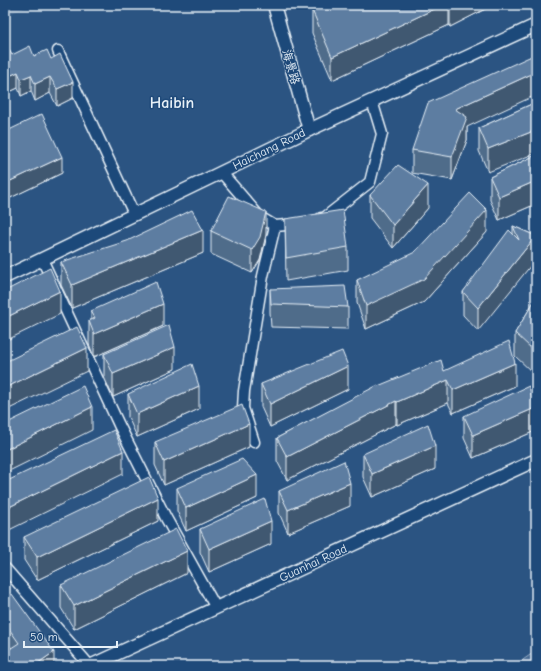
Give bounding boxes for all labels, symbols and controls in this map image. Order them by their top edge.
street label: 海景路 [279,48,303,86]
district label: Haibin [150,94,194,112]
street label: Haichang Road [230,125,308,173]
street label: Guanhai Road [277,541,349,585]
scale bar [24,623,117,649]
text: 50 m [30,630,58,644]

